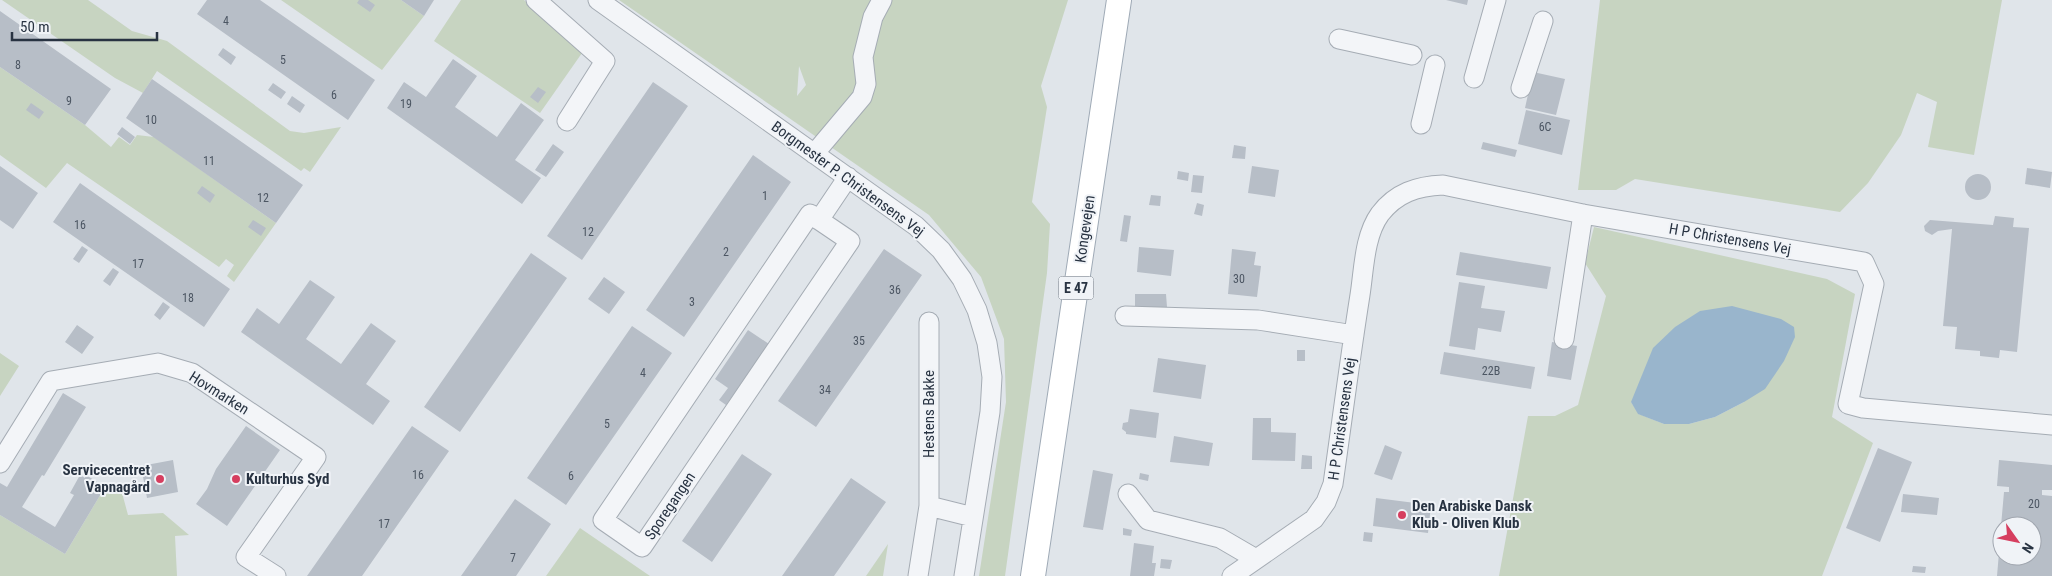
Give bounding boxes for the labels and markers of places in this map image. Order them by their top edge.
place label: Servicecentret Vapnagård [62,461,150,496]
place label: Kulturhus Syd [246,470,329,488]
marker: Servicecentret Vapnagård [154,473,166,485]
marker: Kulturhus Syd [230,473,242,485]
place label: Den Arabiske Dansk Klub - Oliven Klub [1412,497,1533,532]
marker: Den Arabiske Dansk Klub - Oliven Klub [1396,509,1408,521]

